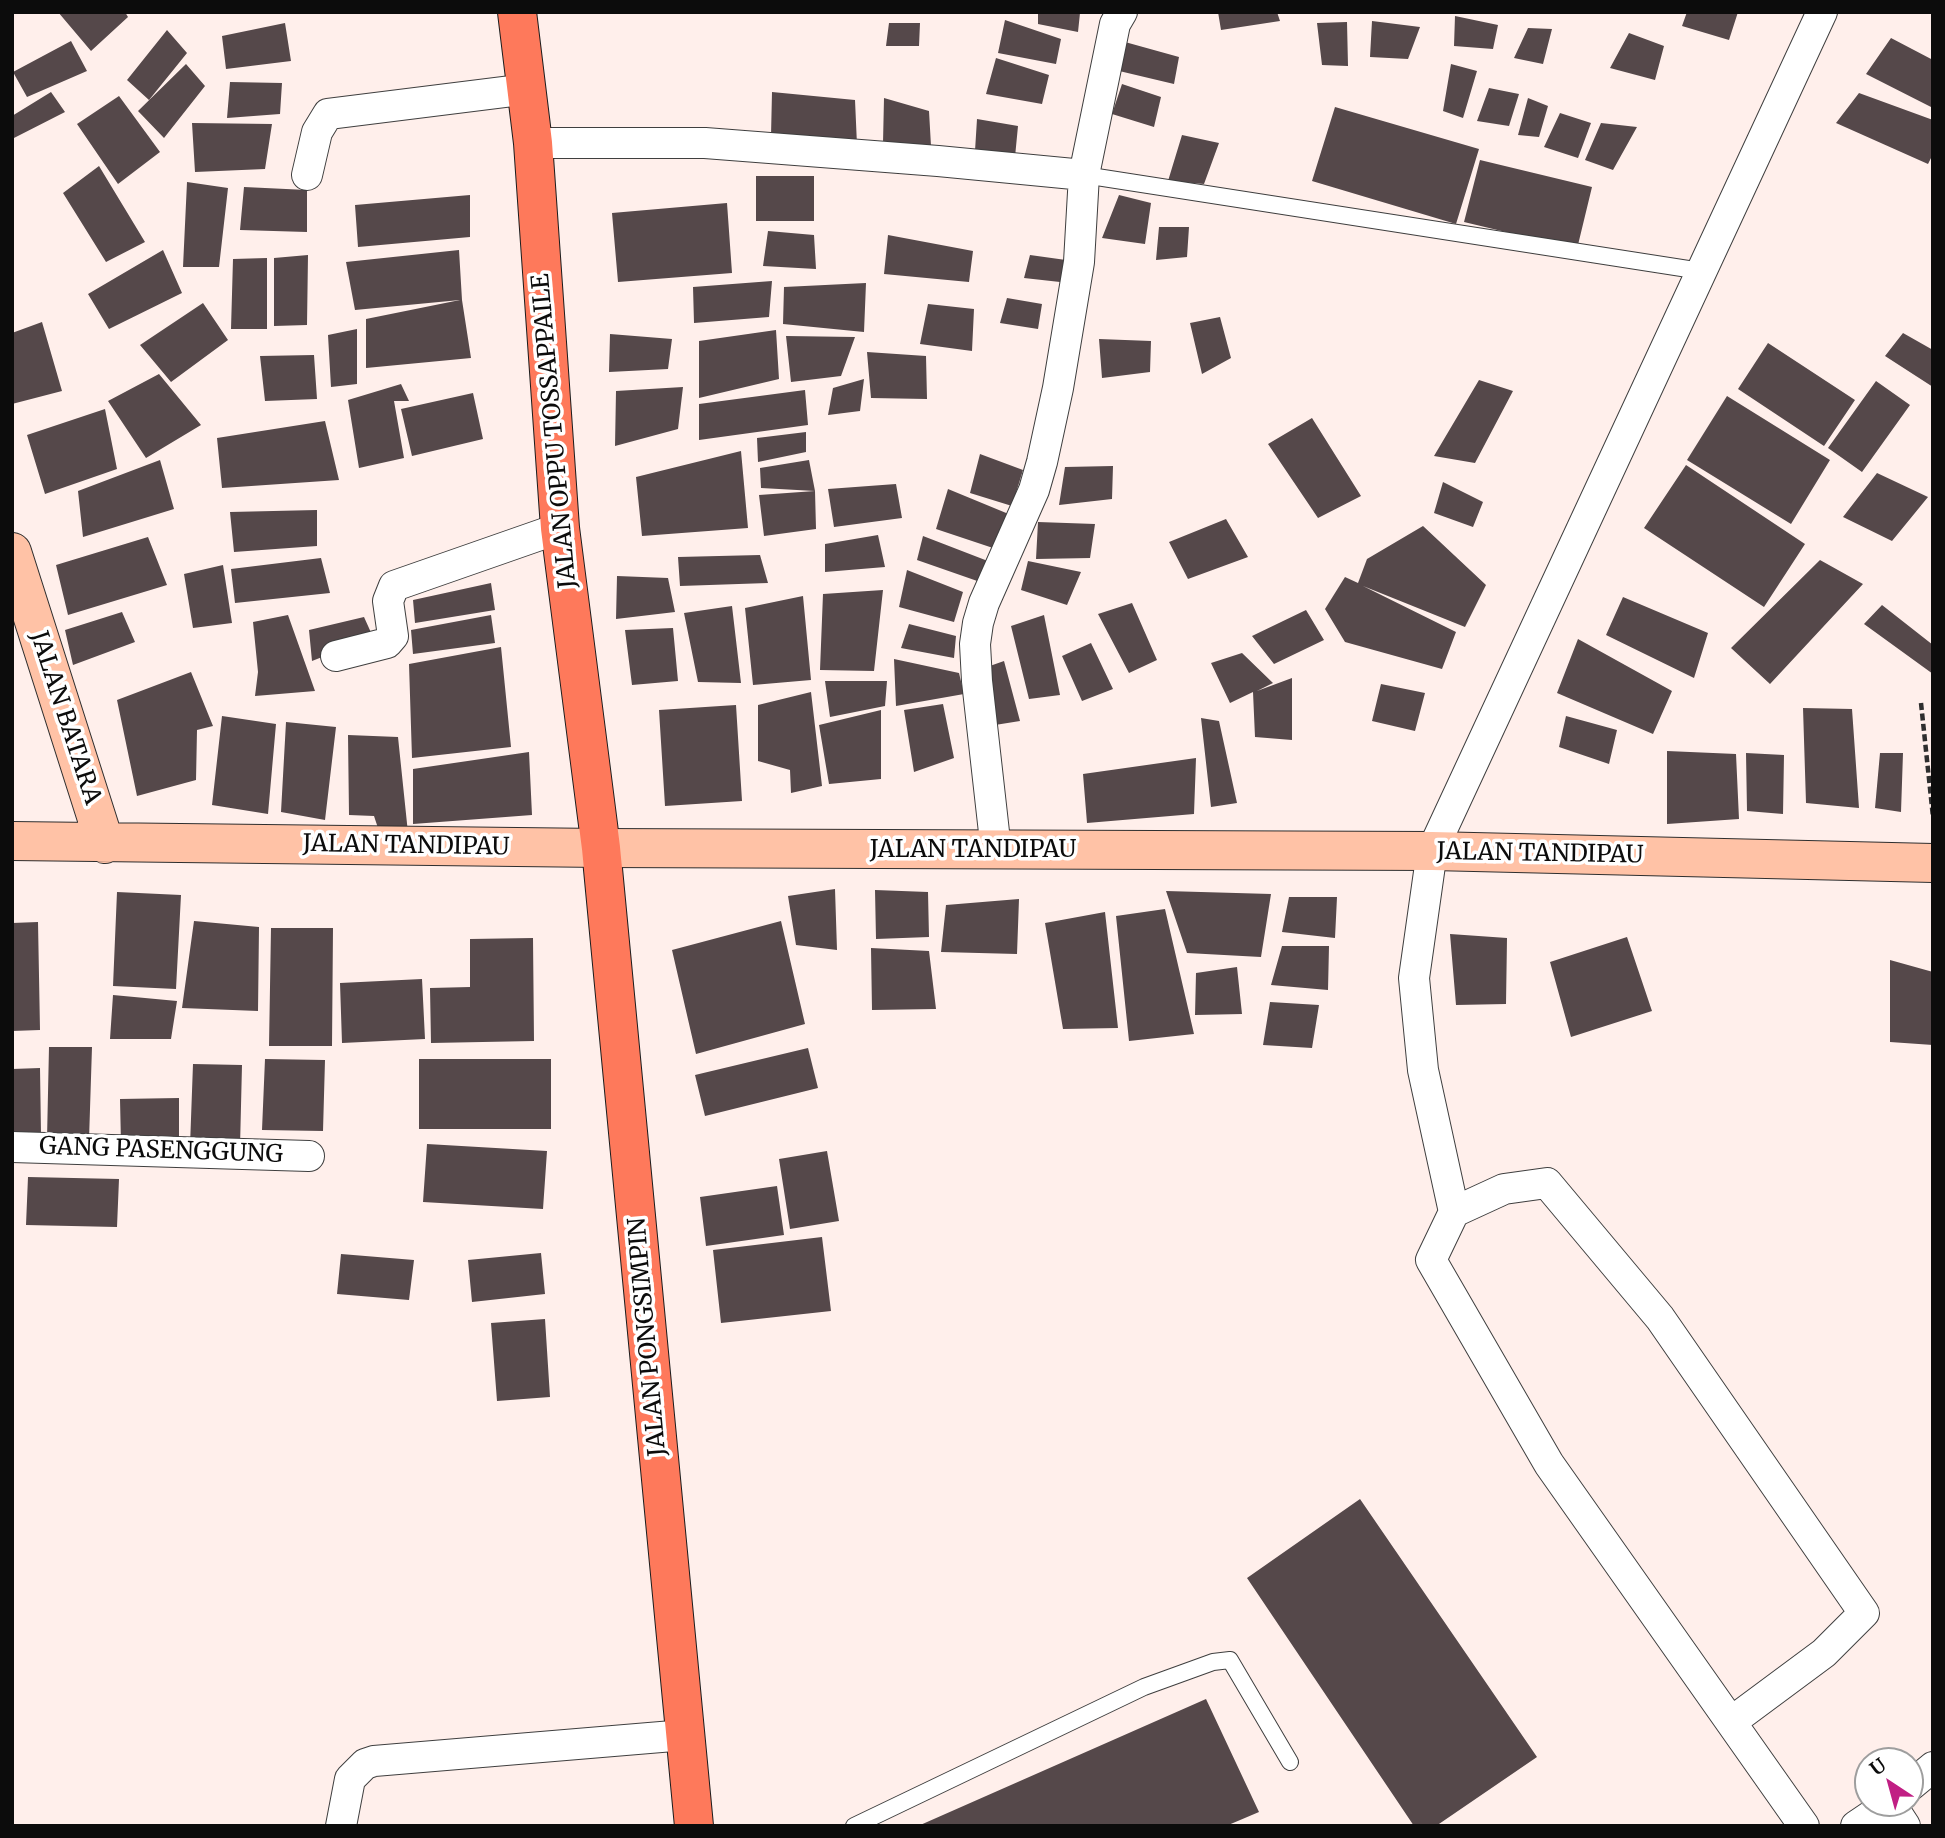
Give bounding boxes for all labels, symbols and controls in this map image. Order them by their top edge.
street label: JALAN OPPU TOSSAPPAILE [527,272,583,590]
street label: JALAN BATARA [23,628,107,808]
street label: JALAN TANDIPAU [302,830,510,862]
street label: JALAN TANDIPAU [870,836,1076,864]
street label: JALAN TANDIPAU [1436,838,1644,870]
street label: GANG PASENGGUNG [39,1132,283,1170]
street label: JALAN PONGSIMPIN [623,1216,673,1458]
north arrow [1854,1747,1924,1817]
text: U [1865,1753,1891,1780]

